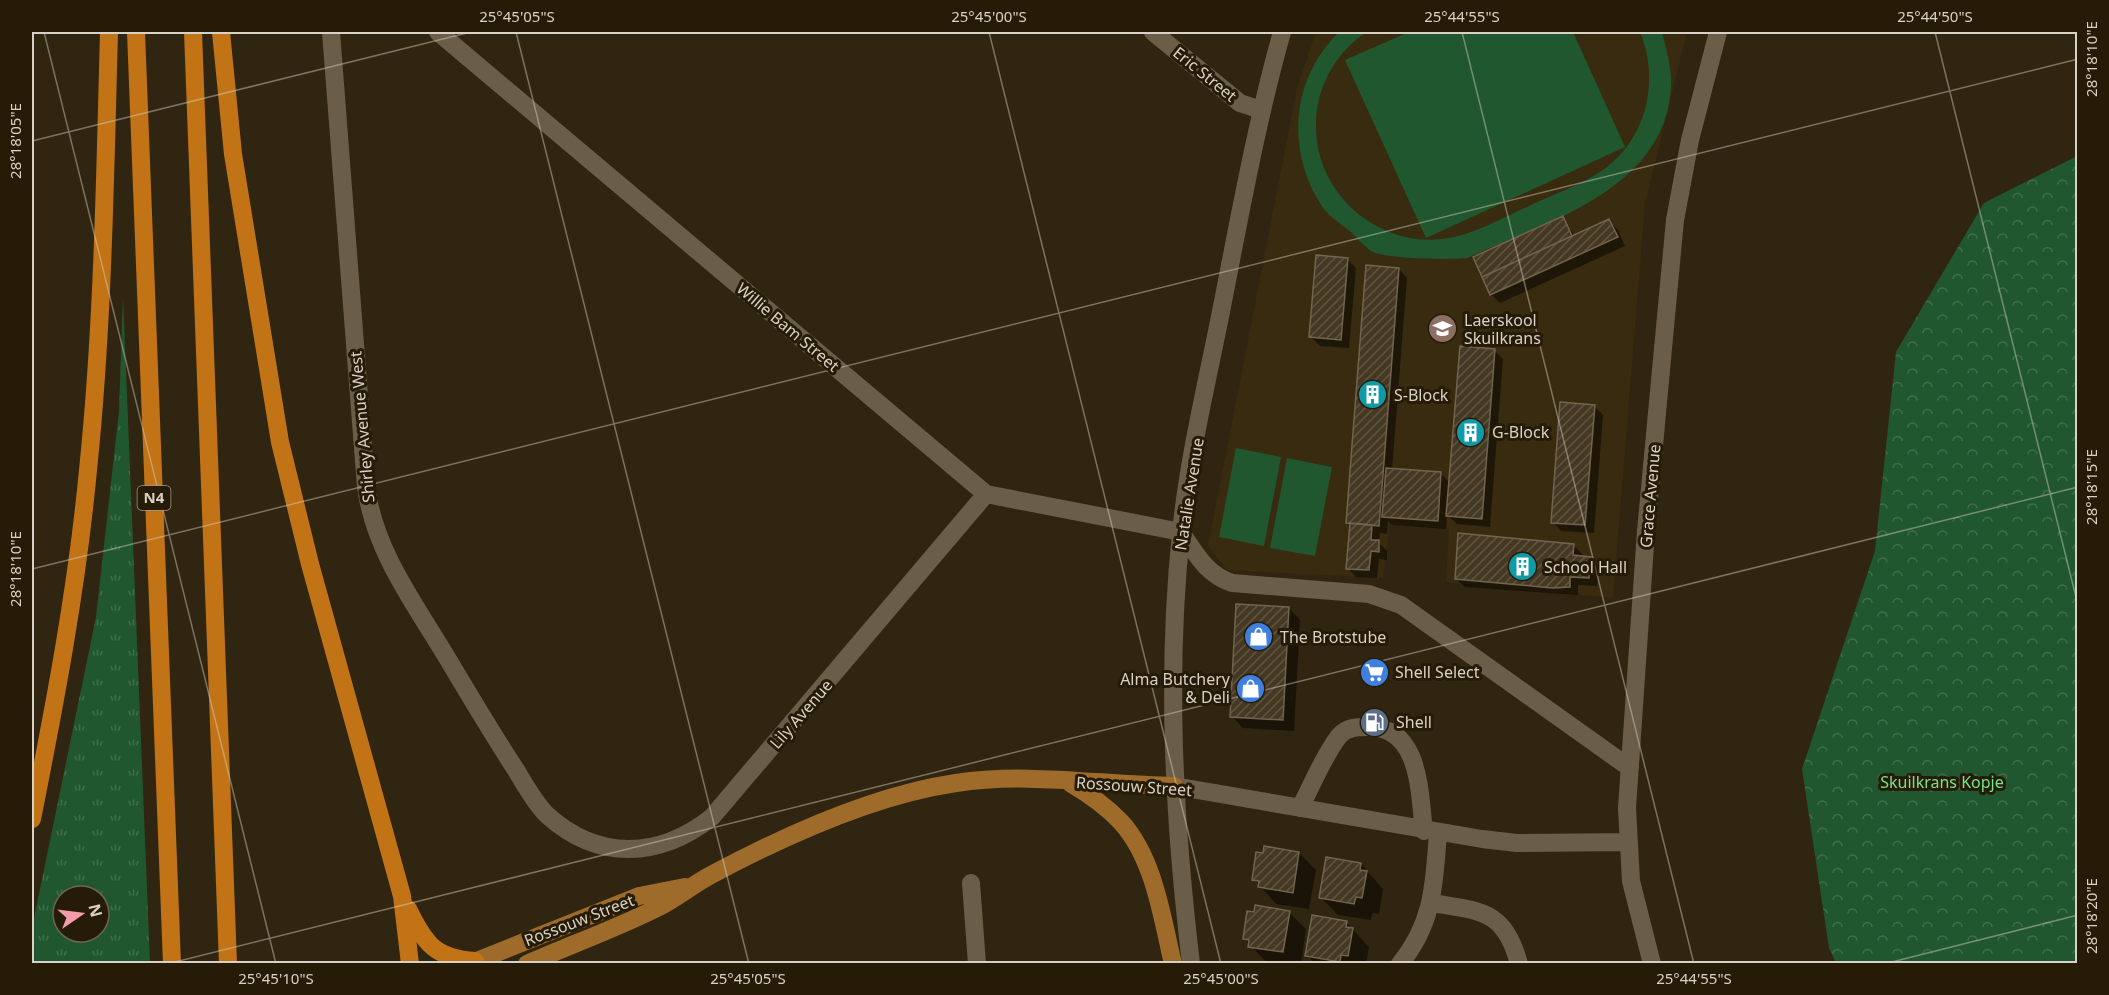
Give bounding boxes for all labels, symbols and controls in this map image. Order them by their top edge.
text: 25°45'05"S [479,6,555,26]
text: 25°45'00"S [951,6,1027,26]
text: 25°44'55"S [1424,6,1500,26]
text: 25°44'50"S [1897,6,1973,26]
text: 28°18'10"E [2081,21,2101,97]
street label: Eric Street [1168,41,1242,107]
text: 28°18'05"E [5,103,25,179]
street label: Willie Bam Street [732,278,844,377]
place label: Laerskool Skuilkrans [1464,309,1541,349]
school or university icon: Laerskool Skuilkrans [1427,313,1459,345]
street label: Shirley Avenue West [344,350,380,504]
building icon: S-Block [1357,379,1389,411]
place label: S-Block [1394,384,1449,406]
building icon: G-Block [1455,416,1487,448]
place label: G-Block [1492,421,1550,443]
street label: Natalie Avenue [1169,436,1209,552]
street label: Grace Avenue [1635,443,1665,549]
text: 28°18'15"E [2081,449,2101,525]
road number: N4 [138,486,170,510]
text: 28°18'10"E [5,531,25,607]
building icon: School Hall [1507,551,1539,583]
place label: School Hall [1544,556,1627,578]
shop icon: The Brotstube [1243,621,1275,653]
place label: The Brotstube [1280,626,1386,648]
supermarket icon: Shell Select [1358,656,1390,688]
place label: Shell Select [1395,661,1480,683]
place label: Alma Butchery & Deli [1120,668,1231,708]
shop icon: Alma Butchery & Deli [1235,672,1267,704]
street label: Lily Avenue [765,675,837,753]
fuel station icon: Shell [1359,706,1391,738]
place label: Shell [1396,711,1432,733]
street label: Rossouw Street [1075,771,1193,801]
park label: Skuilkrans Kopje [1880,771,2004,793]
text: 28°18'20"E [2081,878,2101,954]
north arrow [51,884,111,944]
street label: Rossouw Street [521,889,637,951]
text: N [83,901,108,919]
text: 25°45'10"S [238,968,314,988]
text: 25°45'05"S [710,968,786,988]
text: 25°45'00"S [1183,968,1259,988]
text: 25°44'55"S [1656,968,1732,988]

